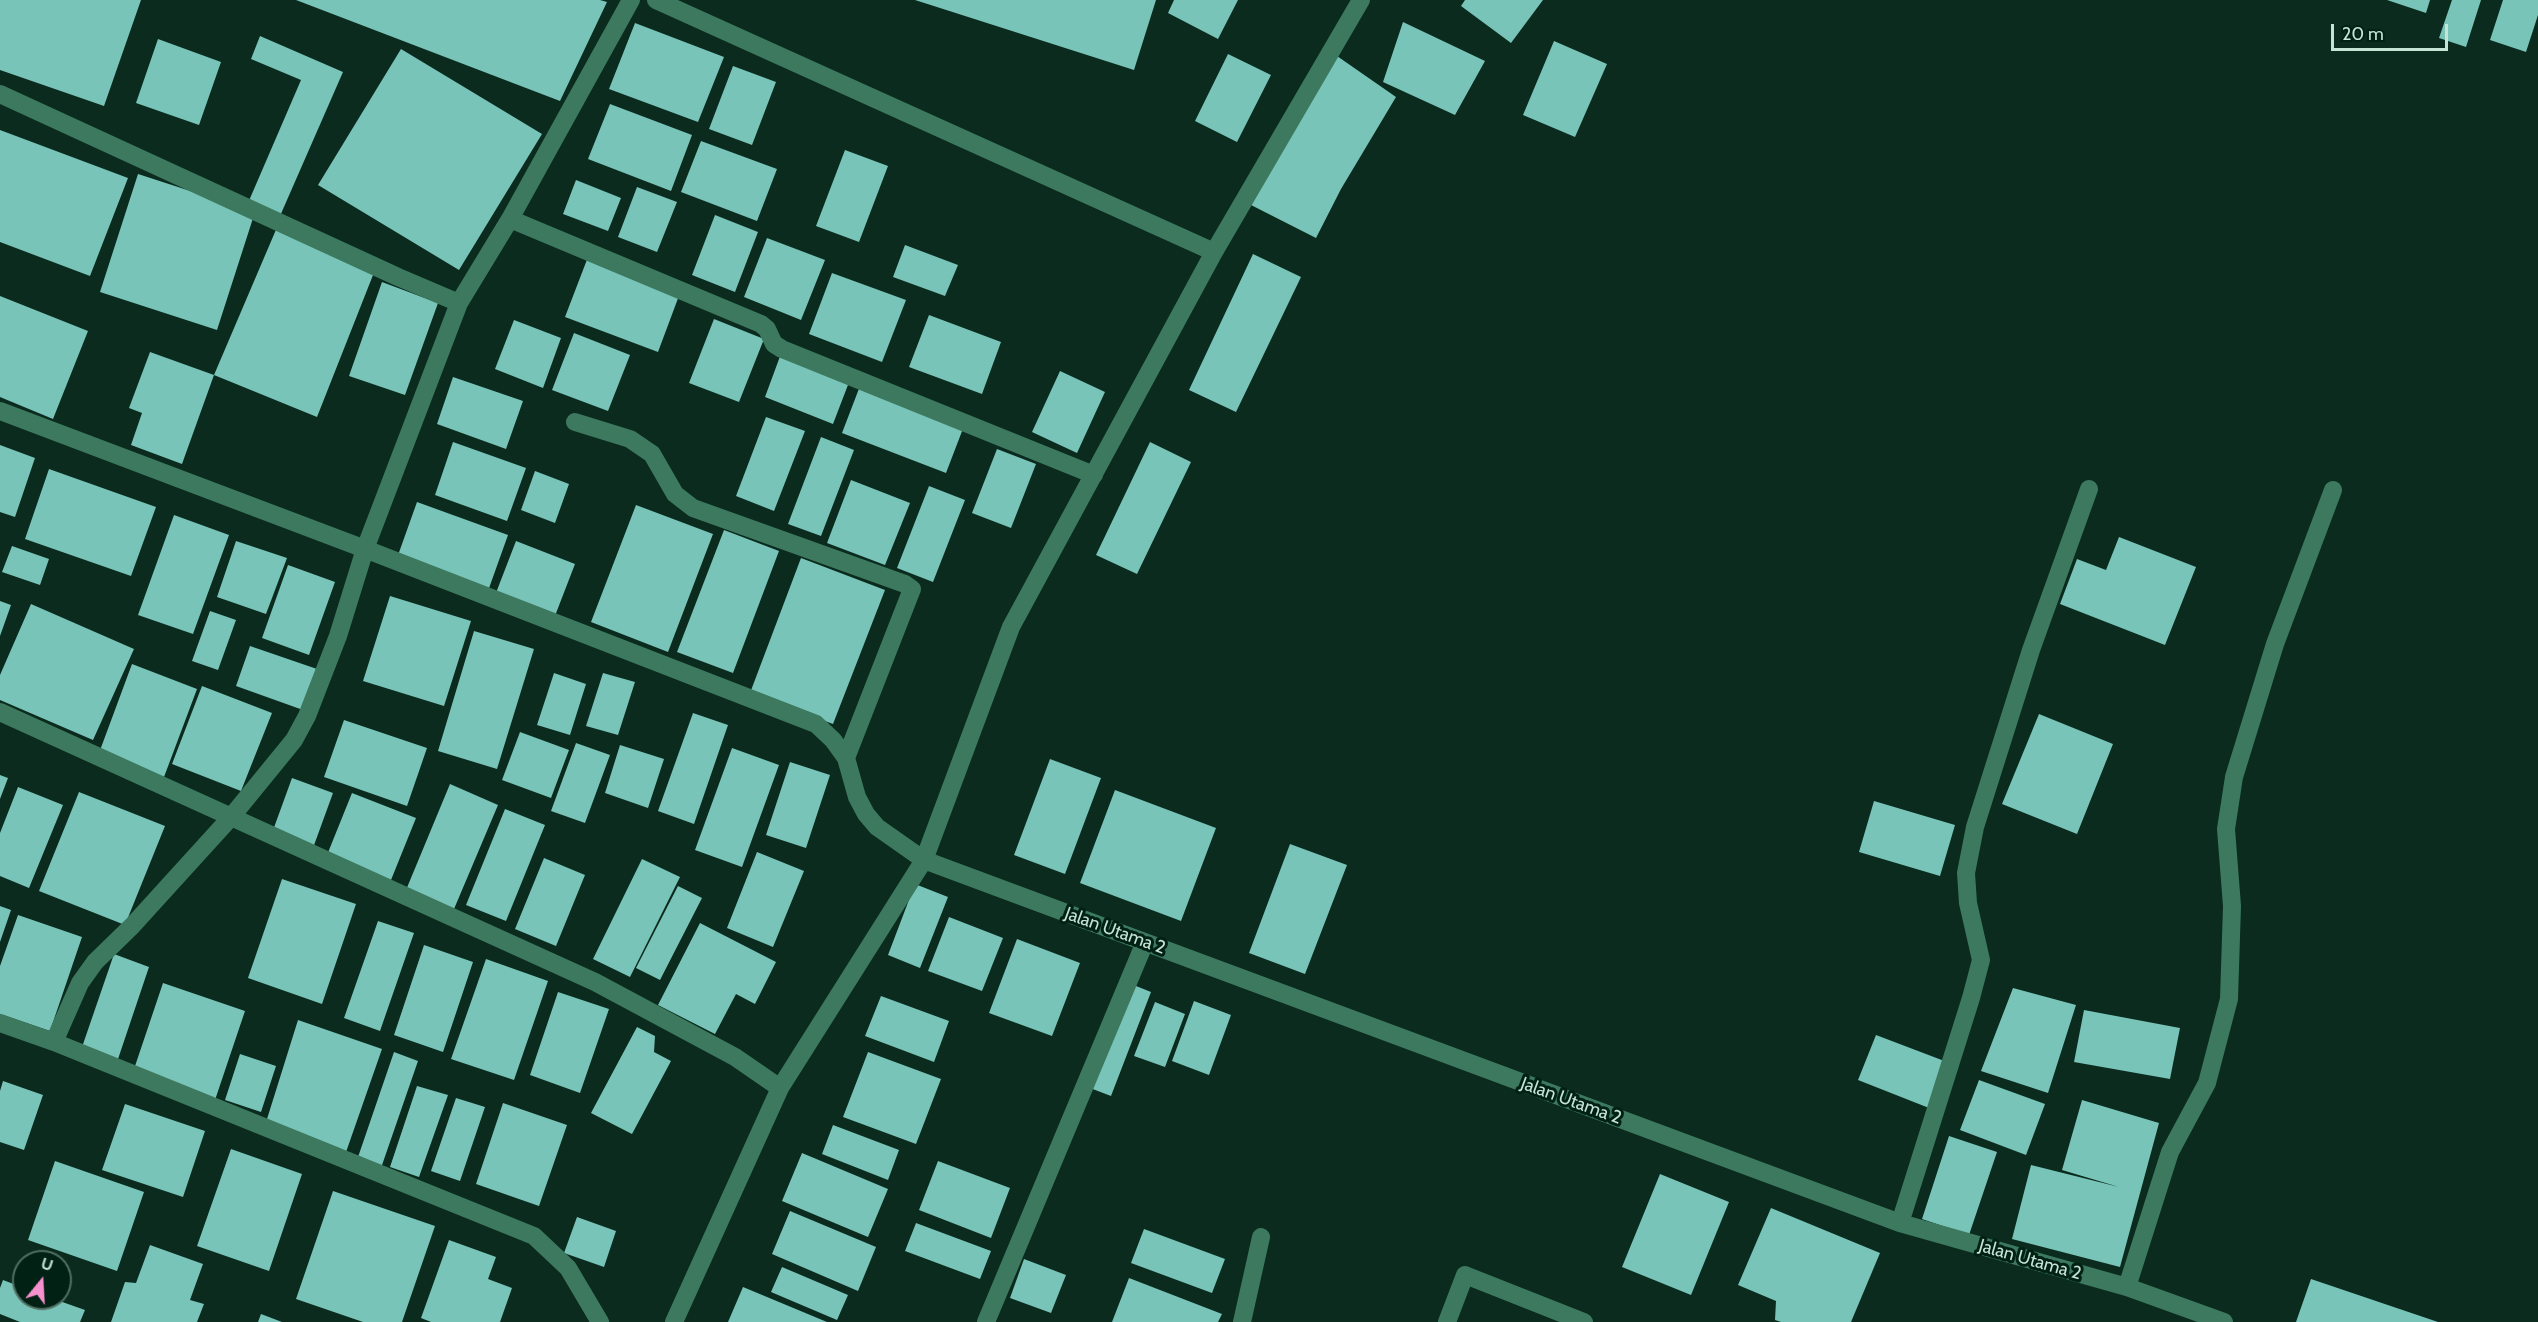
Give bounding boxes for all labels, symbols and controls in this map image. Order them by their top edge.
scale bar [2334,12,2451,50]
text: 20 m [2342,23,2384,45]
street label: Jalan Utama 2 [1062,903,1168,959]
street label: Jalan Utama 2 [1518,1073,1624,1129]
street label: Jalan Utama 2 [1976,1235,2084,1285]
north arrow [12,1250,72,1310]
text: U [39,1253,56,1275]

